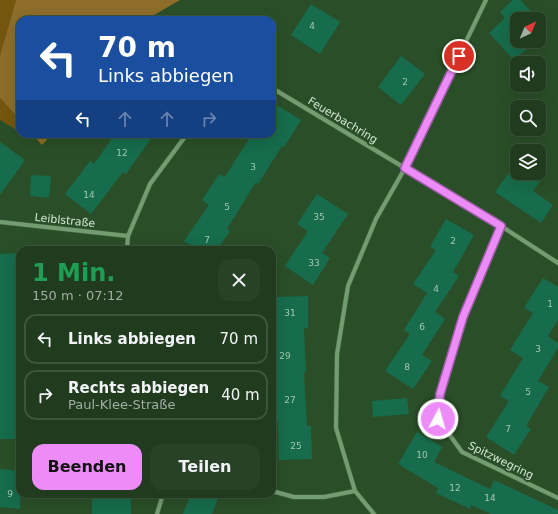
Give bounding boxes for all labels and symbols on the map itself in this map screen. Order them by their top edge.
north arrow [510,12,546,48]
house number: 4 [309,21,315,31]
pin [442,39,476,73]
house number: 2 [402,77,408,87]
street label: Feuerbachring [306,95,380,146]
house number: 12 [116,148,128,158]
house number: 3 [250,162,256,172]
house number: 14 [83,190,95,200]
house number: 5 [224,202,230,212]
street label: Leiblstraße [34,211,96,230]
house number: 35 [313,212,325,222]
house number: 7 [204,235,210,245]
house number: 2 [450,236,456,246]
house number: 33 [308,258,320,268]
house number: 4 [433,284,439,294]
house number: 1 [547,299,553,309]
house number: 31 [284,308,296,318]
house number: 6 [419,322,425,332]
house number: 3 [535,344,541,354]
house number: 29 [279,351,291,361]
house number: 8 [404,362,410,372]
house number: 5 [525,387,531,397]
house number: 27 [284,395,296,405]
position arrow [417,398,459,440]
house number: 7 [505,424,511,434]
street label: Spitzwegring [466,439,536,482]
house number: 25 [290,441,302,451]
house number: 10 [416,450,428,460]
house number: 12 [449,483,461,493]
house number: 9 [7,489,13,499]
house number: 14 [484,493,496,503]

